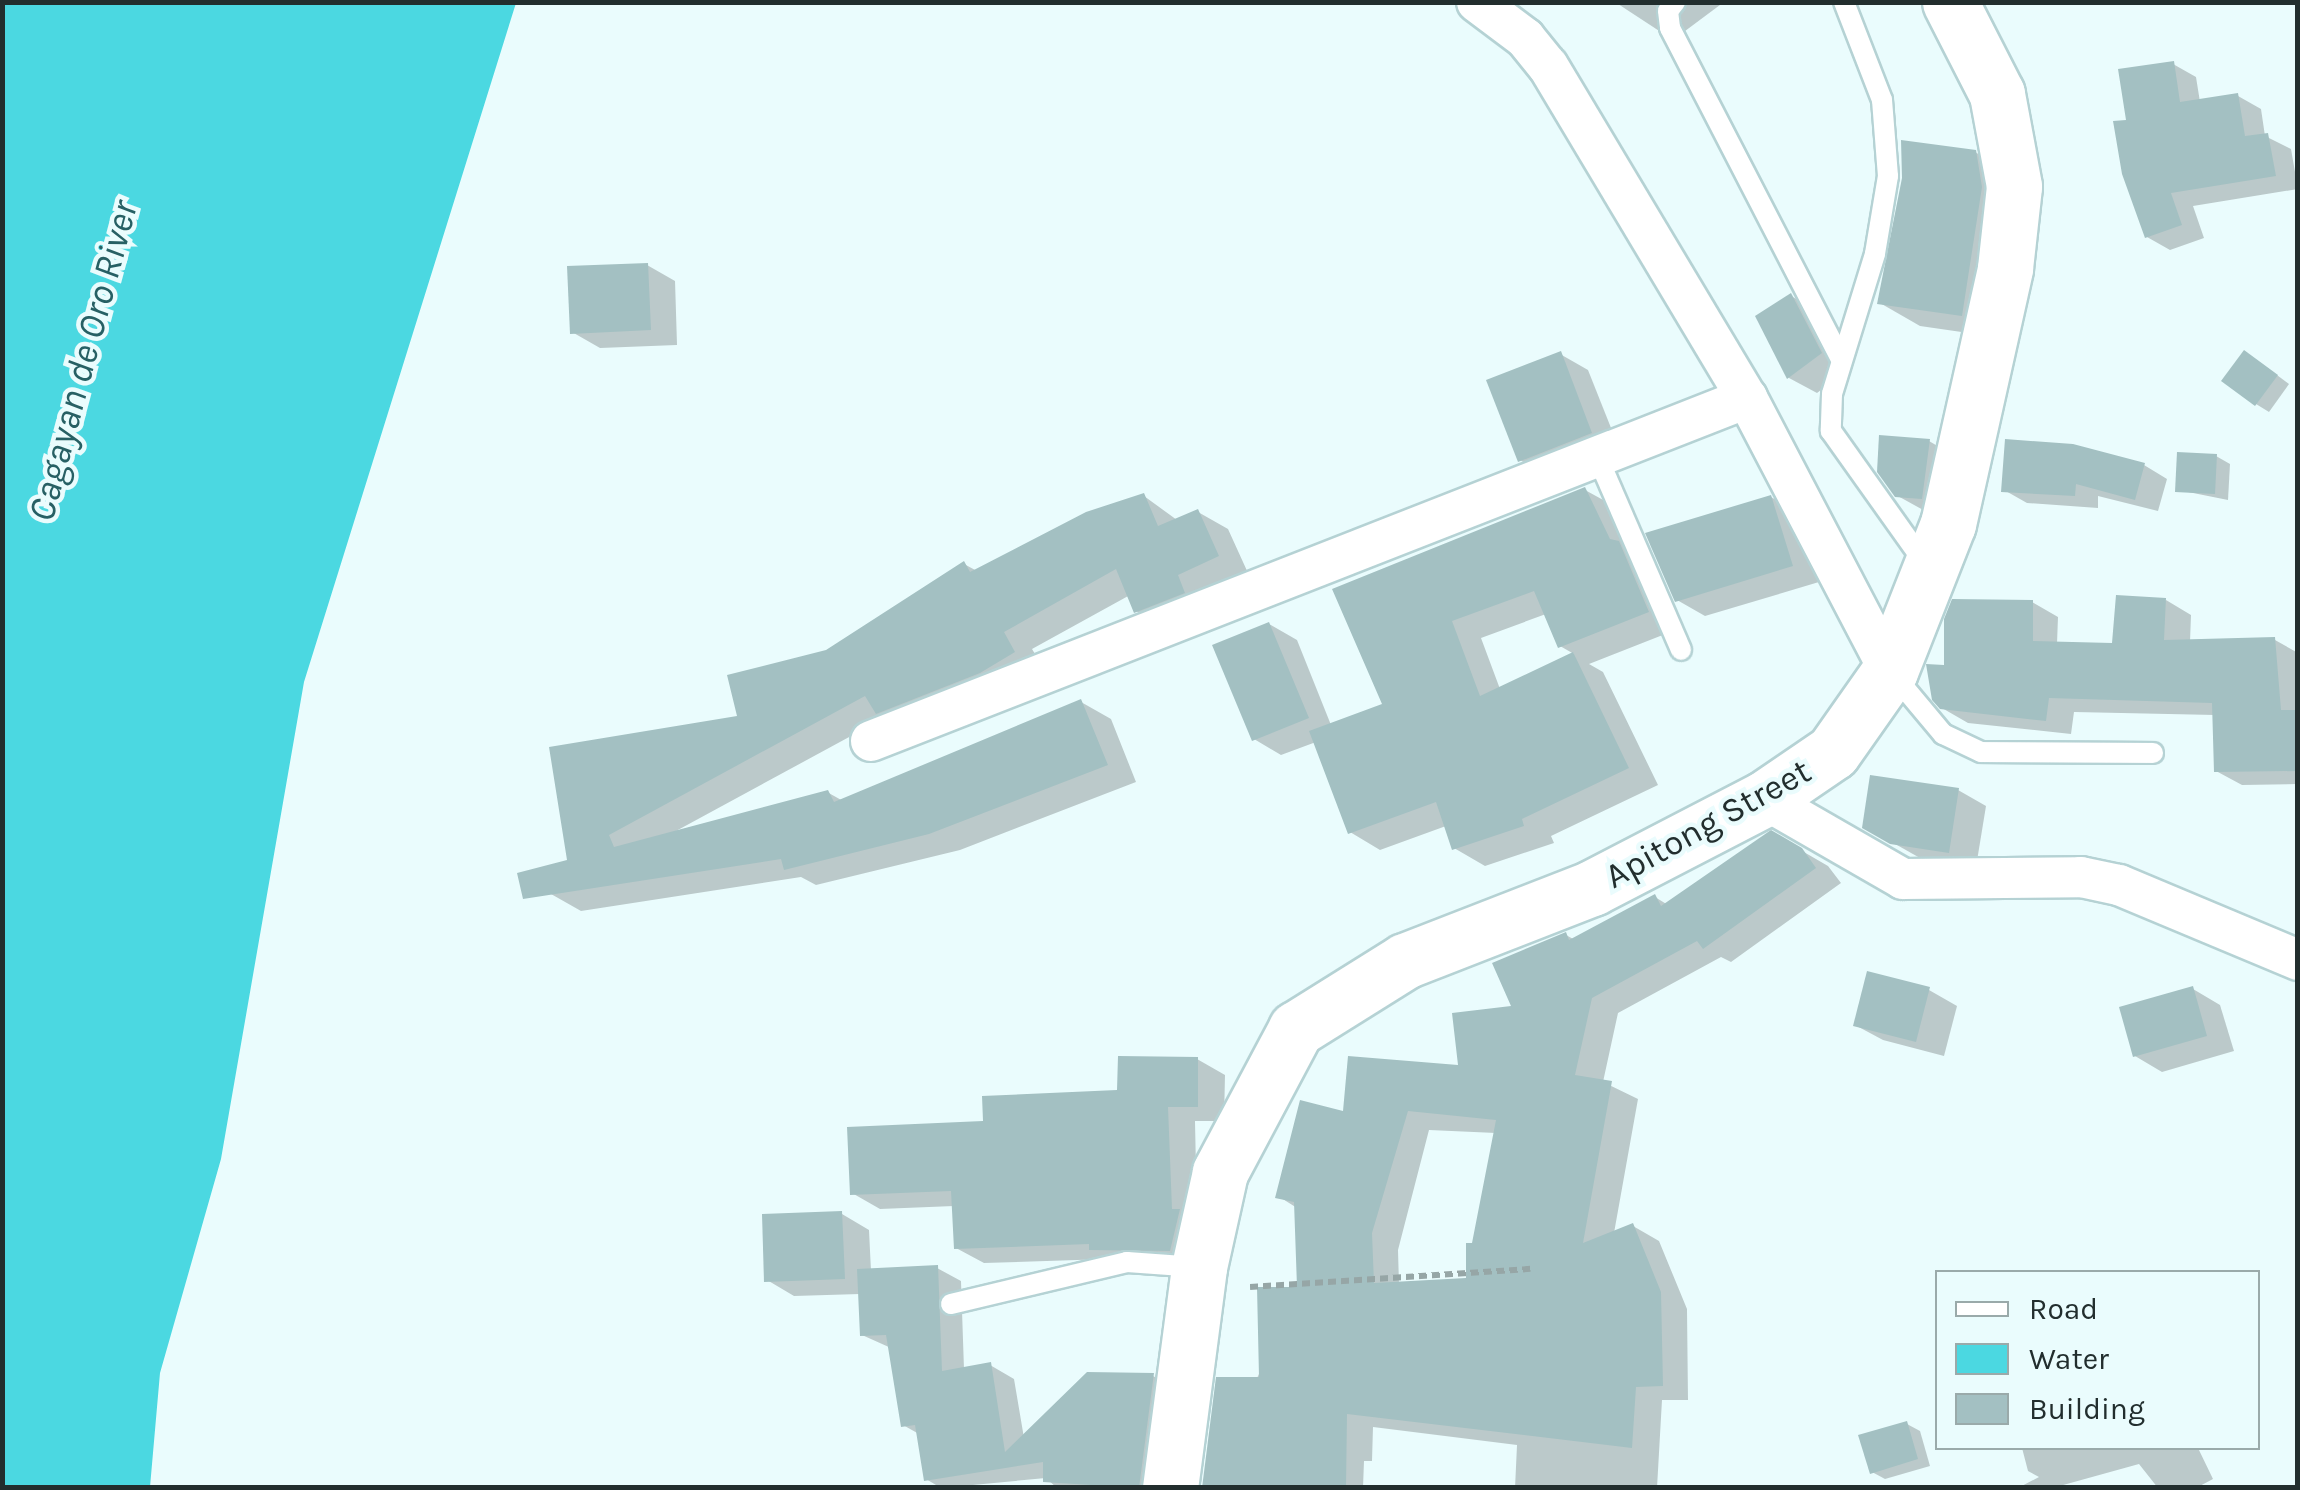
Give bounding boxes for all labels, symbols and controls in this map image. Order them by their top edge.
water label: Cagayan de Oro River [18,196,148,526]
street label: Apitong Street [1598,750,1818,898]
legend [1935,1270,2260,1450]
text: Road [2029,1291,2098,1327]
text: Water [2029,1341,2109,1377]
text: Building [2029,1391,2145,1427]

